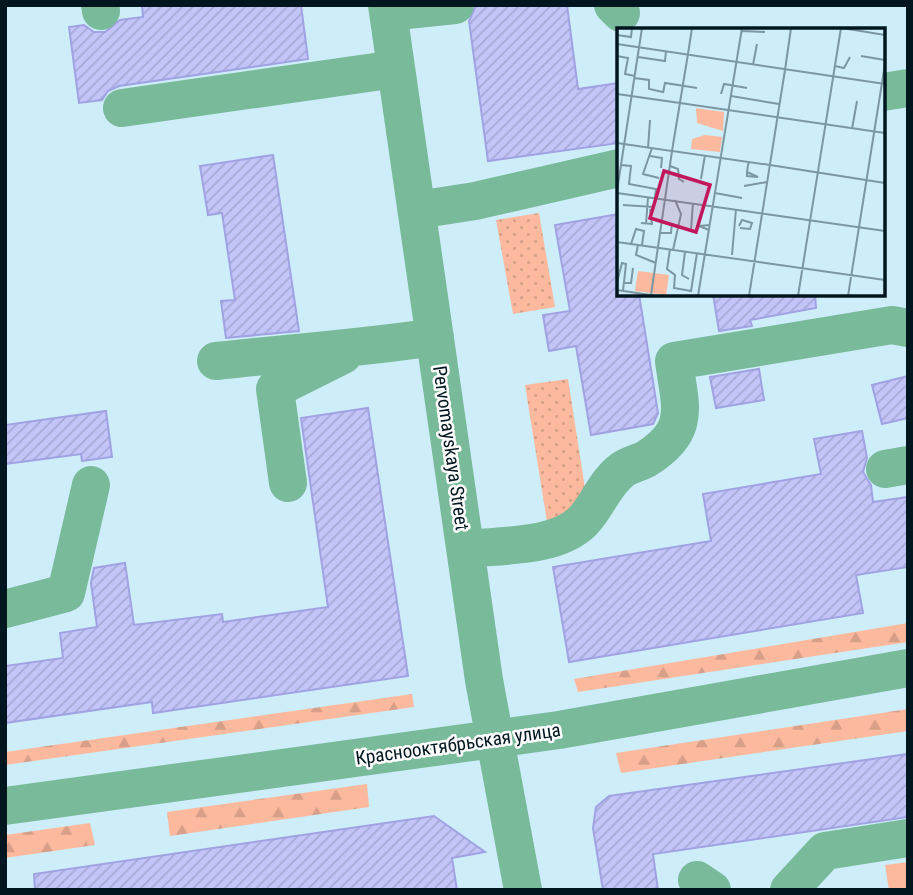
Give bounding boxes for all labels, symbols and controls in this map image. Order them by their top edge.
inset map [617,28,885,296]
street label: Pervomayskaya Street [428,364,474,532]
street label: Краснооктябрьская улица [354,718,562,770]

